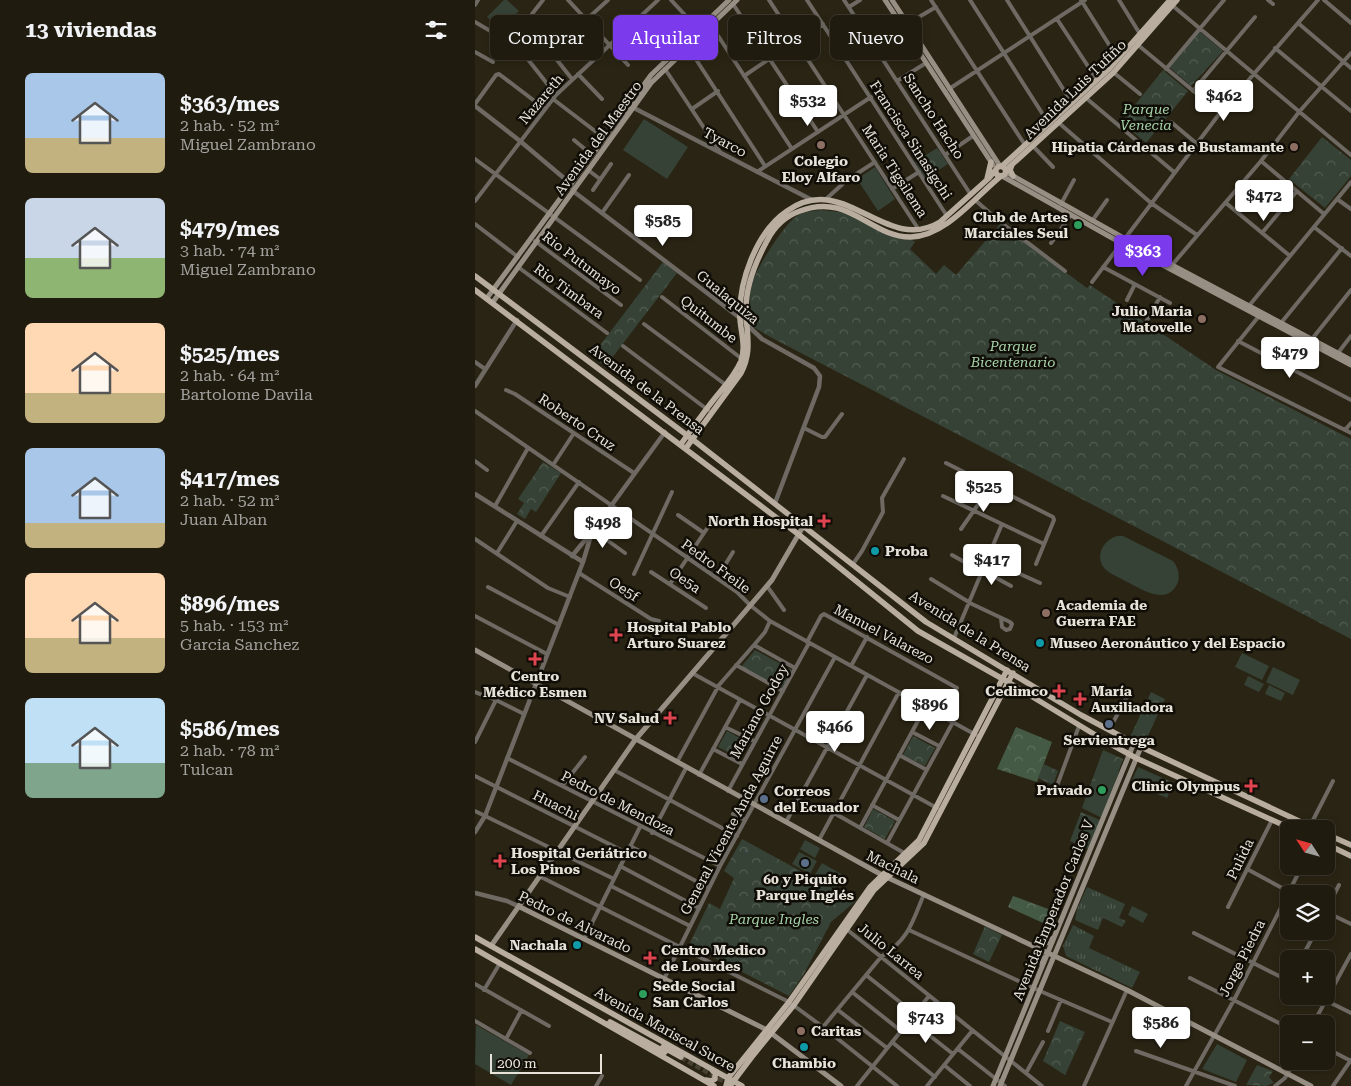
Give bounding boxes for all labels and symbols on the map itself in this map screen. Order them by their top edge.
street label: Avenida Luis Tufiño [1021,36,1129,142]
street label: Sancho Hacho [900,70,968,162]
street label: Nazareth [515,71,567,127]
street label: Avenida del Maestro [551,78,645,198]
street label: Francisca Sinasigchi [867,78,956,203]
pin: $462 [1194,80,1254,122]
pin: $532 [778,84,838,127]
park label: Parque Venecia [1120,101,1172,133]
street label: Maria Tigsilema [859,122,931,221]
street label: Tyarco [701,124,749,160]
marker: Colegio Eloy Alfaro [815,139,827,151]
place label: Hipatia Cárdenas de Bustamante [1051,139,1284,155]
marker: Hipatia Cárdenas de Bustamante [1288,141,1300,153]
place label: Colegio Eloy Alfaro [782,153,860,185]
pin: $472 [1234,180,1294,222]
pin: $585 [633,204,693,247]
place label: Club de Artes Marciales Seul [964,209,1068,241]
marker: Club de Artes Marciales Seul [1072,219,1084,231]
street label: Rio Putumayo [539,228,625,298]
pin: $363 [1113,234,1173,277]
street label: Rio Timbara [531,260,607,322]
street label: Gualaquiza [694,267,763,327]
street label: Quitumbe [677,292,741,346]
place label: Julio Maria Matovelle [1112,303,1193,335]
marker: Julio Maria Matovelle [1196,313,1208,325]
pin: $479 [1260,336,1320,379]
park label: Parque Bicentenario [970,338,1055,370]
street label: Avenida de la Prensa [586,341,708,438]
street label: Roberto Cruz [536,390,619,454]
pin: $525 [954,470,1014,513]
pin: $498 [573,506,633,549]
place label: North Hospital [708,513,813,529]
marker: North Hospital [817,514,831,528]
street label: Pedro Freile [678,536,754,597]
place label: Proba [885,543,928,559]
pin: $417 [962,544,1022,586]
marker: Proba [869,545,881,557]
street label: Oe5a [666,564,704,596]
street label: Oe5f [606,574,642,605]
street label: Avenida de la Prensa [907,587,1034,675]
place label: Academia de Guerra FAE [1056,597,1147,629]
street label: Manuel Valarezo [831,601,937,667]
marker: Academia de Guerra FAE [1040,607,1052,619]
place label: Hospital Pablo Arturo Suarez [627,619,731,651]
marker: Hospital Pablo Arturo Suarez [609,628,623,642]
place label: Museo Aeronáutico y del Espacio [1050,635,1285,651]
marker: Museo Aeronáutico y del Espacio [1034,637,1046,649]
marker: Centro Médico Esmen [528,652,542,666]
street label: Mariano Godoy [727,661,792,761]
place label: Centro Médico Esmen [483,668,588,700]
place label: Cedimco [985,683,1048,699]
place label: María Auxiliadora [1091,683,1174,715]
marker: Cedimco [1052,684,1066,698]
pin: $896 [900,688,960,731]
marker: María Auxiliadora [1073,692,1087,706]
place label: NV Salud [594,710,660,726]
pin: $466 [805,710,865,753]
marker: NV Salud [663,711,677,725]
marker: Servientrega [1103,718,1115,730]
street label: General Vicente Anda Aguirre [677,732,785,917]
place label: Servientrega [1063,732,1155,748]
street label: Pedro de Mendoza [559,767,678,839]
place label: Clinic Olympus [1131,778,1240,794]
marker: Clinic Olympus [1244,779,1258,793]
place label: Privado [1037,782,1092,798]
place label: Correos del Ecuador [774,783,860,815]
marker: Privado [1096,784,1108,796]
street label: Huachi [530,787,582,824]
marker: Correos del Ecuador [758,793,770,805]
street label: Avenida Emperador Carlos V [1009,817,1097,1003]
north arrow [1280,820,1335,875]
street label: Pulida [1223,836,1257,882]
place label: Hospital Geriátrico Los Pinos [511,845,647,877]
street label: Machala [864,847,922,887]
marker: Hospital Geriátrico Los Pinos [493,854,507,868]
marker: 60 y Piquito Parque Inglés [799,857,811,869]
place label: 60 y Piquito Parque Inglés [756,871,854,903]
street label: Pedro de Alvarado [516,888,634,956]
park label: Parque Ingles [728,911,820,927]
street label: Jorge Piedra [1216,917,1268,999]
street label: Julio Larrea [855,920,928,983]
place label: Nachala [510,937,568,953]
marker: Nachala [571,939,583,951]
place label: Centro Medico de Lourdes [661,942,766,974]
marker: Centro Medico de Lourdes [643,951,657,965]
place label: Sede Social San Carlos [653,978,735,1010]
street label: Avenida Mariscal Sucre [592,984,738,1074]
marker: Sede Social San Carlos [637,988,649,1000]
pin: $743 [896,1002,956,1044]
pin: $586 [1131,1006,1191,1049]
place label: Caritas [811,1023,861,1039]
marker: Caritas [795,1025,807,1037]
marker: Chambio [798,1041,810,1053]
scale bar [490,1051,603,1074]
place label: Chambio [772,1055,836,1071]

